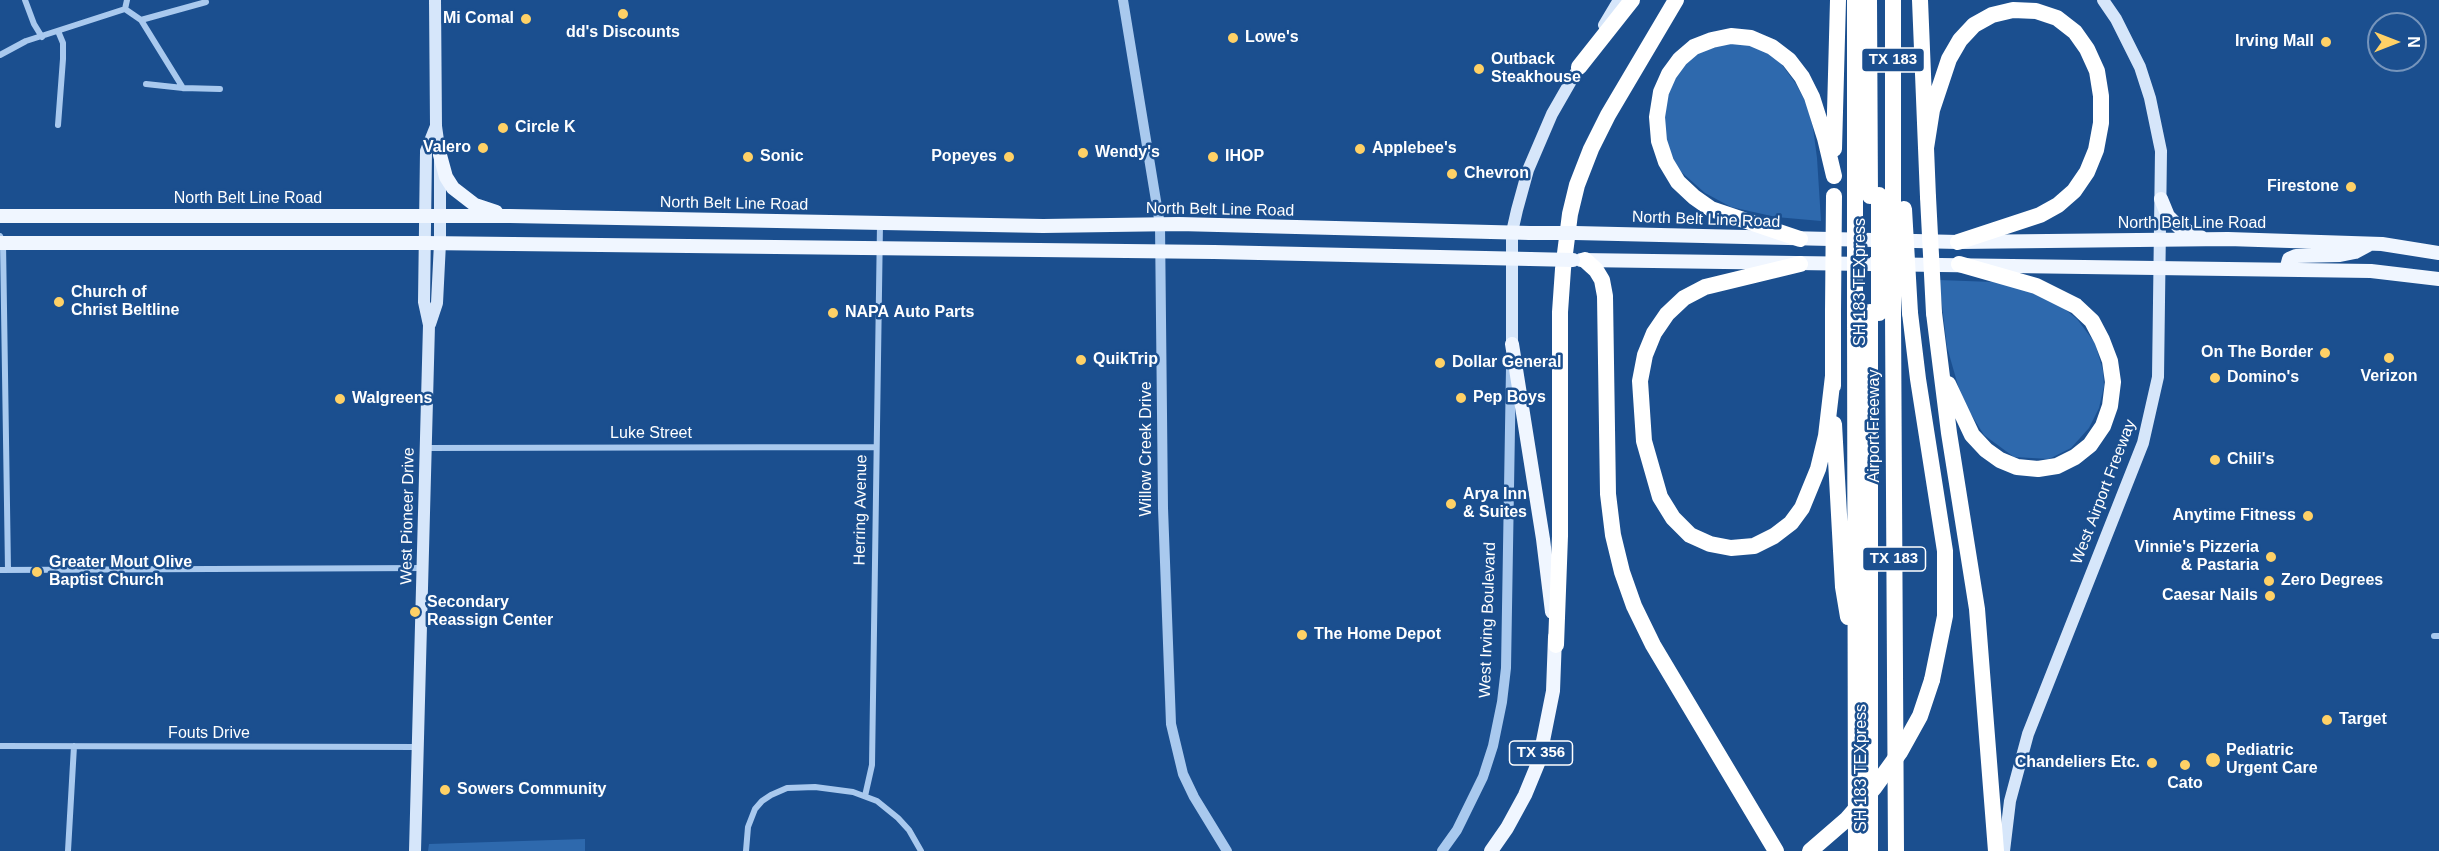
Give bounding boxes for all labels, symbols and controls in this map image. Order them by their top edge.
marker: dd's Discounts [616,7,630,21]
place label: Mi Comal [443,9,514,29]
marker: Mi Comal [519,12,533,26]
north arrow [2367,12,2427,72]
place label: dd's Discounts [566,23,680,43]
place label: Lowe's [1245,28,1299,48]
marker: Lowe's [1226,31,1240,45]
place label: Irving Mall [2235,32,2314,52]
marker: Irving Mall [2319,35,2333,49]
text: N [2405,36,2422,48]
road number: TX 183 [1862,48,1924,72]
place label: Outback Steakhouse [1491,50,1581,88]
marker: Outback Steakhouse [1472,62,1486,76]
place label: Circle K [515,118,575,138]
marker: Circle K [496,121,510,135]
place label: Valero [423,138,471,158]
place label: Applebee's [1372,139,1457,159]
marker: Valero [476,141,490,155]
marker: Applebee's [1353,142,1367,156]
place label: Wendy's [1095,143,1160,163]
marker: Wendy's [1076,146,1090,160]
place label: Sonic [760,147,804,167]
place label: Popeyes [931,147,997,167]
place label: IHOP [1225,147,1264,167]
marker: Sonic [741,150,755,164]
marker: Popeyes [1002,150,1016,164]
marker: IHOP [1206,150,1220,164]
place label: Chevron [1464,164,1529,184]
marker: Chevron [1445,167,1459,181]
place label: Firestone [2267,177,2339,197]
marker: Firestone [2344,180,2358,194]
street label: North Belt Line Road [174,189,322,209]
street label: North Belt Line Road [660,193,808,215]
street label: North Belt Line Road [1146,199,1294,221]
street label: North Belt Line Road [1631,208,1781,232]
street label: North Belt Line Road [2118,214,2266,234]
street label: SH 183 TEXpress [1851,218,1871,346]
place label: Church of Christ Beltline [71,283,179,321]
marker: Church of Christ Beltline [52,295,66,309]
place label: NAPA Auto Parts [845,303,974,323]
marker: NAPA Auto Parts [826,306,840,320]
place label: On The Border [2201,343,2313,363]
marker: On The Border [2318,346,2332,360]
place label: QuikTrip [1093,350,1158,370]
marker: Verizon [2382,351,2396,365]
marker: QuikTrip [1074,353,1088,367]
place label: Dollar General [1452,353,1561,373]
marker: Dollar General [1433,356,1447,370]
place label: Verizon [2361,367,2417,387]
place label: Domino's [2227,368,2299,388]
street label: Airport Freeway [1865,370,1885,482]
marker: Domino's [2208,371,2222,385]
street label: Willow Creek Drive [1137,381,1157,517]
place label: Pep Boys [1473,388,1546,408]
place label: Walgreens [352,389,432,409]
marker: Pep Boys [1454,391,1468,405]
marker: Walgreens [333,392,347,406]
street label: West Airport Freeway [2068,417,2140,567]
street label: Luke Street [610,424,692,444]
street label: West Pioneer Drive [397,447,419,585]
place label: Chili's [2227,450,2274,470]
marker: Chili's [2208,453,2222,467]
street label: Herring Avenue [850,454,872,566]
place label: Arya Inn & Suites [1463,485,1527,523]
marker: Arya Inn & Suites [1444,497,1458,511]
place label: Anytime Fitness [2172,506,2296,526]
marker: Anytime Fitness [2301,509,2315,523]
place label: Vinnie's Pizzeria & Pastaria [2135,538,2259,576]
street label: West Irving Boulevard [1476,542,1500,698]
road number: TX 183 [1862,547,1926,571]
marker: Vinnie's Pizzeria & Pastaria [2264,550,2278,564]
place label: Greater Mout Olive Baptist Church [49,553,192,591]
marker: Greater Mout Olive Baptist Church [30,565,44,579]
place label: Zero Degrees [2281,571,2383,591]
marker: Zero Degrees [2262,574,2276,588]
place label: Caesar Nails [2162,586,2258,606]
marker: Caesar Nails [2263,589,2277,603]
place label: Secondary Reassign Center [427,593,553,631]
marker: Secondary Reassign Center [408,605,422,619]
place label: The Home Depot [1314,625,1441,645]
marker: The Home Depot [1295,628,1309,642]
street label: SH 183 TEXpress [1852,704,1872,832]
place label: Target [2339,710,2387,730]
marker: Target [2320,713,2334,727]
street label: Fouts Drive [168,724,250,744]
road number: TX 356 [1510,741,1572,765]
place label: Pediatric Urgent Care [2226,741,2318,779]
marker: Pediatric Urgent Care [2204,751,2222,769]
place label: Chandeliers Etc. [2015,753,2140,773]
marker: Chandeliers Etc. [2145,756,2159,770]
marker: Cato [2178,758,2192,772]
place label: Cato [2167,774,2203,794]
place label: Sowers Community [457,780,606,800]
marker: Sowers Community [438,783,452,797]

